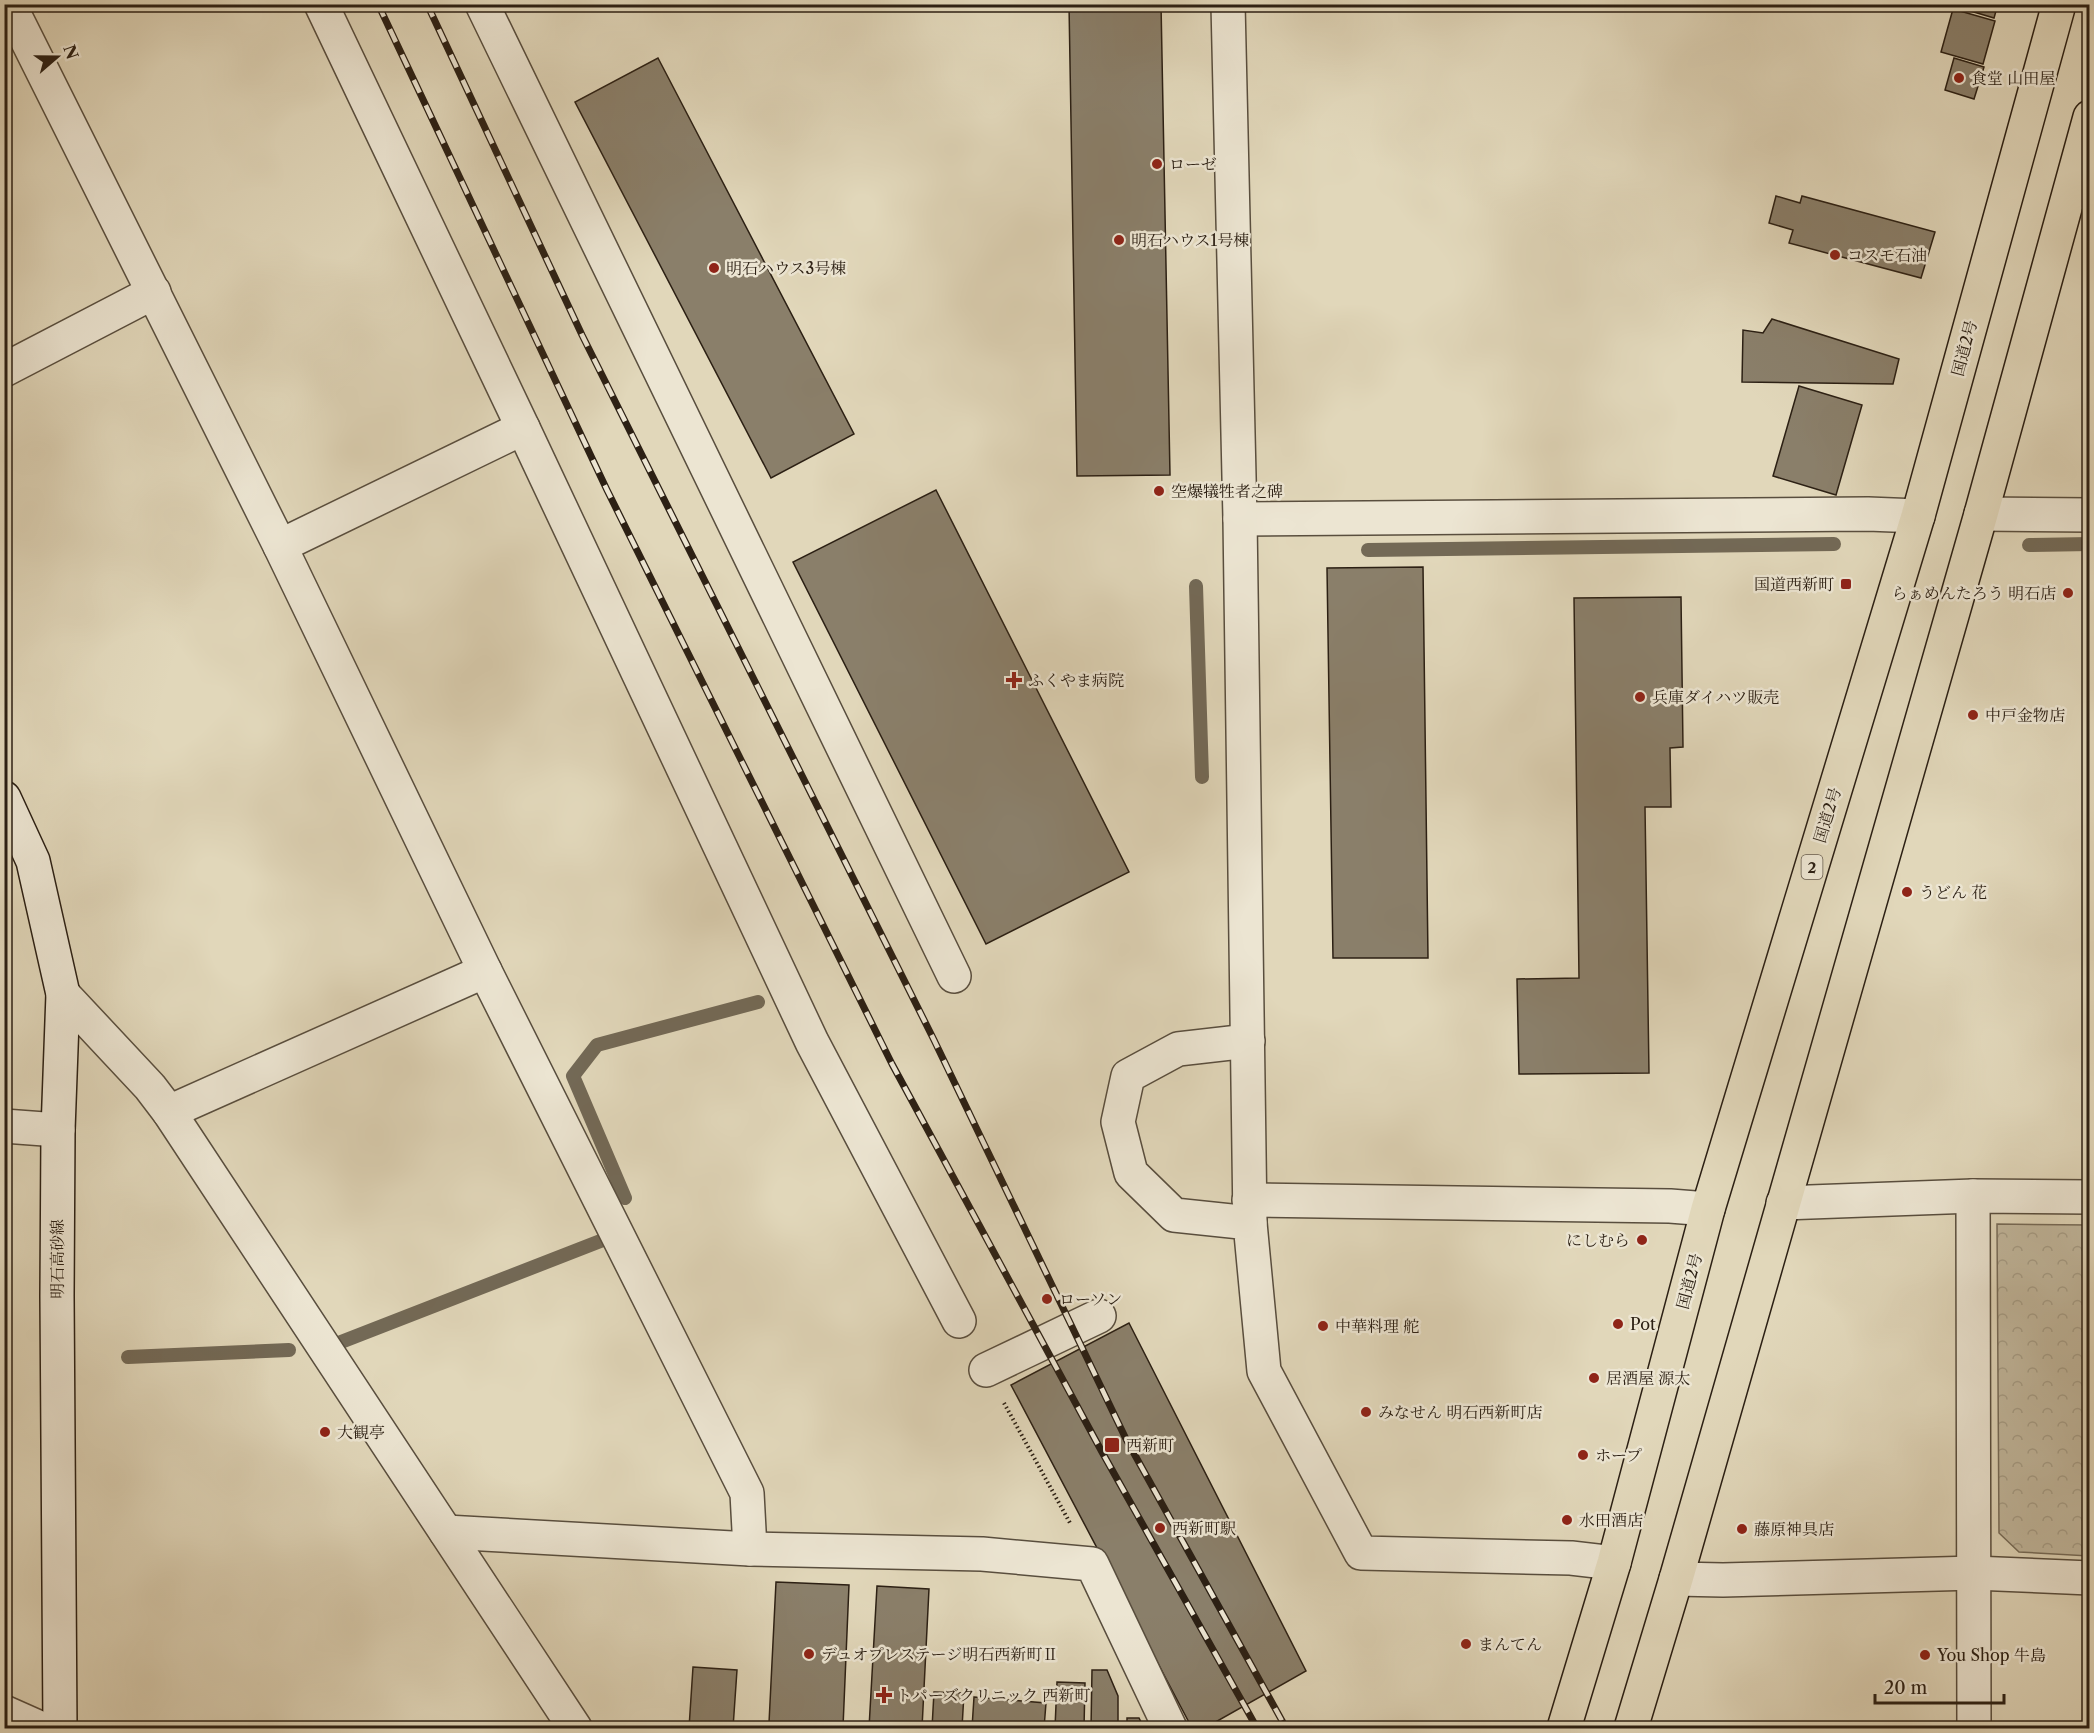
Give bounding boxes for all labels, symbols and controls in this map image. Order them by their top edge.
north arrow [27,27,87,87]
text: N [59,42,83,62]
place label: 食堂 山田屋 [1971,68,2055,88]
marker: 食堂 山田屋 [1952,71,1966,85]
place label: ローゼ [1169,154,1217,174]
marker: ローゼ [1150,157,1164,171]
place label: 明石ハウス1号棟 [1131,230,1249,250]
marker: 明石ハウス1号棟 [1112,233,1126,247]
place label: コスモ石油 [1847,245,1927,265]
marker: コスモ石油 [1828,248,1842,262]
place label: 明石ハウス3号棟 [726,258,846,278]
marker: 明石ハウス3号棟 [707,261,721,275]
street label: 国道2号 [1947,318,1981,378]
place label: 空爆犠牲者之碑 [1171,481,1283,501]
marker: 空爆犠牲者之碑 [1152,484,1166,498]
place label: 国道西新町 [1754,574,1834,594]
marker: 国道西新町 [1839,577,1853,591]
place label: らぁめんたろう 明石店 [1892,583,2056,603]
marker: らぁめんたろう 明石店 [2061,586,2075,600]
place label: ふくやま病院 [1028,670,1124,690]
marker: ふくやま病院 [1005,671,1023,689]
place label: 兵庫ダイハツ販売 [1652,687,1779,707]
marker: 兵庫ダイハツ販売 [1633,690,1647,704]
place label: 中戸金物店 [1985,705,2065,725]
marker: 中戸金物店 [1966,708,1980,722]
street label: 国道2号 [1809,785,1845,845]
road number: 2 [1802,855,1822,879]
place label: うどん 花 [1919,882,1987,902]
marker: うどん 花 [1900,885,1914,899]
street label: 明石高砂線 [47,1219,67,1299]
place label: にしむら [1566,1230,1630,1250]
marker: にしむら [1635,1233,1649,1247]
street label: 国道2号 [1672,1251,1706,1311]
place label: ローソン [1059,1289,1122,1309]
marker: ローソン [1040,1292,1054,1306]
place label: Pot [1630,1314,1656,1334]
place label: 中華料理 舵 [1335,1316,1419,1336]
marker: Pot [1611,1317,1625,1331]
marker: 中華料理 舵 [1316,1319,1330,1333]
place label: 居酒屋 源太 [1606,1368,1690,1388]
marker: 居酒屋 源太 [1587,1371,1601,1385]
place label: みなせん 明石西新町店 [1378,1402,1542,1422]
marker: みなせん 明石西新町店 [1359,1405,1373,1419]
place label: 大観亭 [337,1422,385,1442]
marker: 大観亭 [318,1425,332,1439]
place label: 西新町 [1126,1435,1174,1455]
marker: 西新町 [1103,1436,1121,1454]
place label: ホープ [1595,1445,1642,1465]
marker: ホープ [1576,1448,1590,1462]
place label: 水田酒店 [1579,1510,1643,1530]
marker: 水田酒店 [1560,1513,1574,1527]
place label: 西新町駅 [1172,1518,1236,1538]
place label: 藤原神具店 [1754,1519,1834,1539]
marker: 西新町駅 [1153,1521,1167,1535]
marker: 藤原神具店 [1735,1522,1749,1536]
place label: まんてん [1478,1634,1542,1654]
marker: まんてん [1459,1637,1473,1651]
place label: デュオプレステージ明石西新町Ⅱ [821,1644,1058,1664]
place label: You Shop 牛島 [1936,1645,2046,1665]
marker: デュオプレステージ明石西新町Ⅱ [802,1647,816,1661]
marker: You Shop 牛島 [1918,1648,1932,1662]
scale bar [1875,1667,2004,1705]
text: 20 m [1884,1677,1928,1699]
place label: トパーズクリニック 西新町 [896,1685,1090,1705]
marker: トパーズクリニック 西新町 [877,1688,891,1702]

